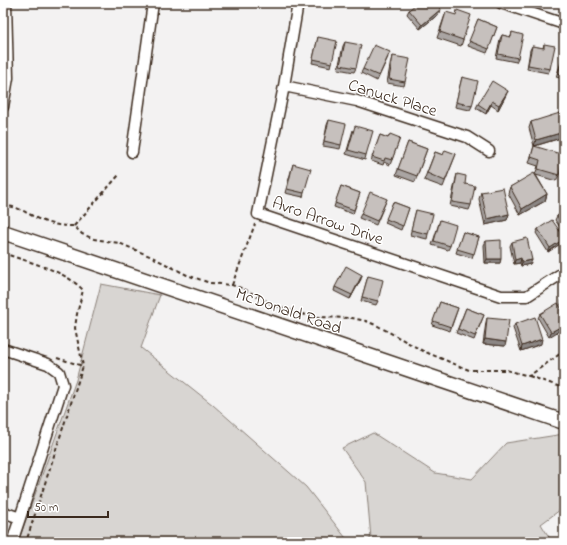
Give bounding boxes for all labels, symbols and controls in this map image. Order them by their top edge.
street label: Canuck Place [345,73,440,124]
street label: Avro Arrow Drive [269,191,387,252]
street label: McDonald Road [232,282,345,341]
scale bar [28,493,108,519]
text: 50 m [34,499,58,517]

